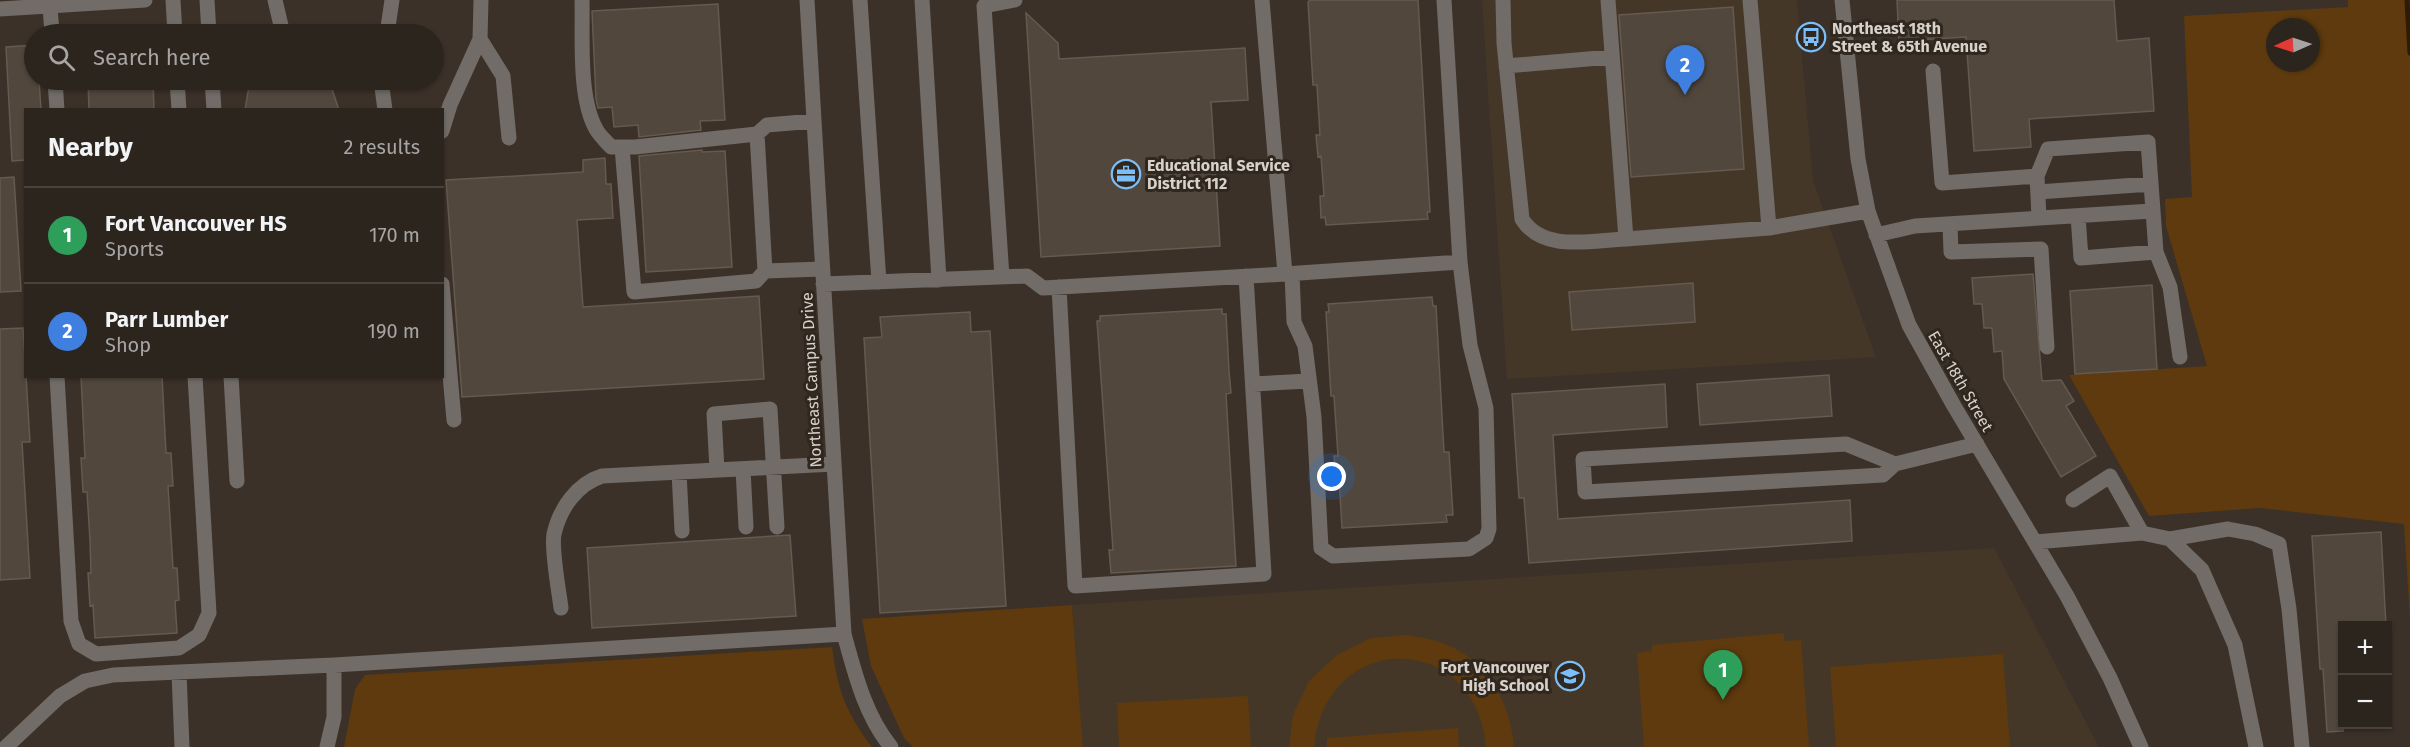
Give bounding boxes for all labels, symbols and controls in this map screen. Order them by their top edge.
north arrow [2266,18,2320,72]
place label: Northeast 18th Street & 65th Avenue [1832,19,1987,56]
bus stop icon: Northeast 18th Street & 65th Avenue [1795,21,1827,53]
search box [24,24,444,90]
icon: search [45,41,78,74]
text: Search here [93,44,211,71]
pin: 2 [1666,46,1704,95]
text: Nearby [48,132,133,163]
text: 2 results [343,135,420,159]
place label: Educational Service District 112 [1147,156,1290,193]
office icon: Educational Service District 112 [1110,158,1142,190]
text: Fort Vancouver HS [105,210,287,237]
text: 1 [63,223,72,247]
text: 170 m [369,223,420,247]
text: Sports [105,237,164,261]
street label: Northeast Campus Drive [797,292,826,468]
text: Parr Lumber [105,306,228,333]
text: 2 [62,319,73,343]
text: 190 m [367,319,420,343]
street label: East 18th Street [1924,328,1997,435]
text: Shop [105,333,151,357]
your location [1317,462,1346,491]
map controls [2338,621,2392,729]
button: + [2338,621,2392,675]
pin: 1 [1704,650,1742,700]
place label: Fort Vancouver High School [1440,658,1550,695]
school or university icon: Fort Vancouver High School [1554,660,1586,692]
button: − [2338,675,2392,729]

